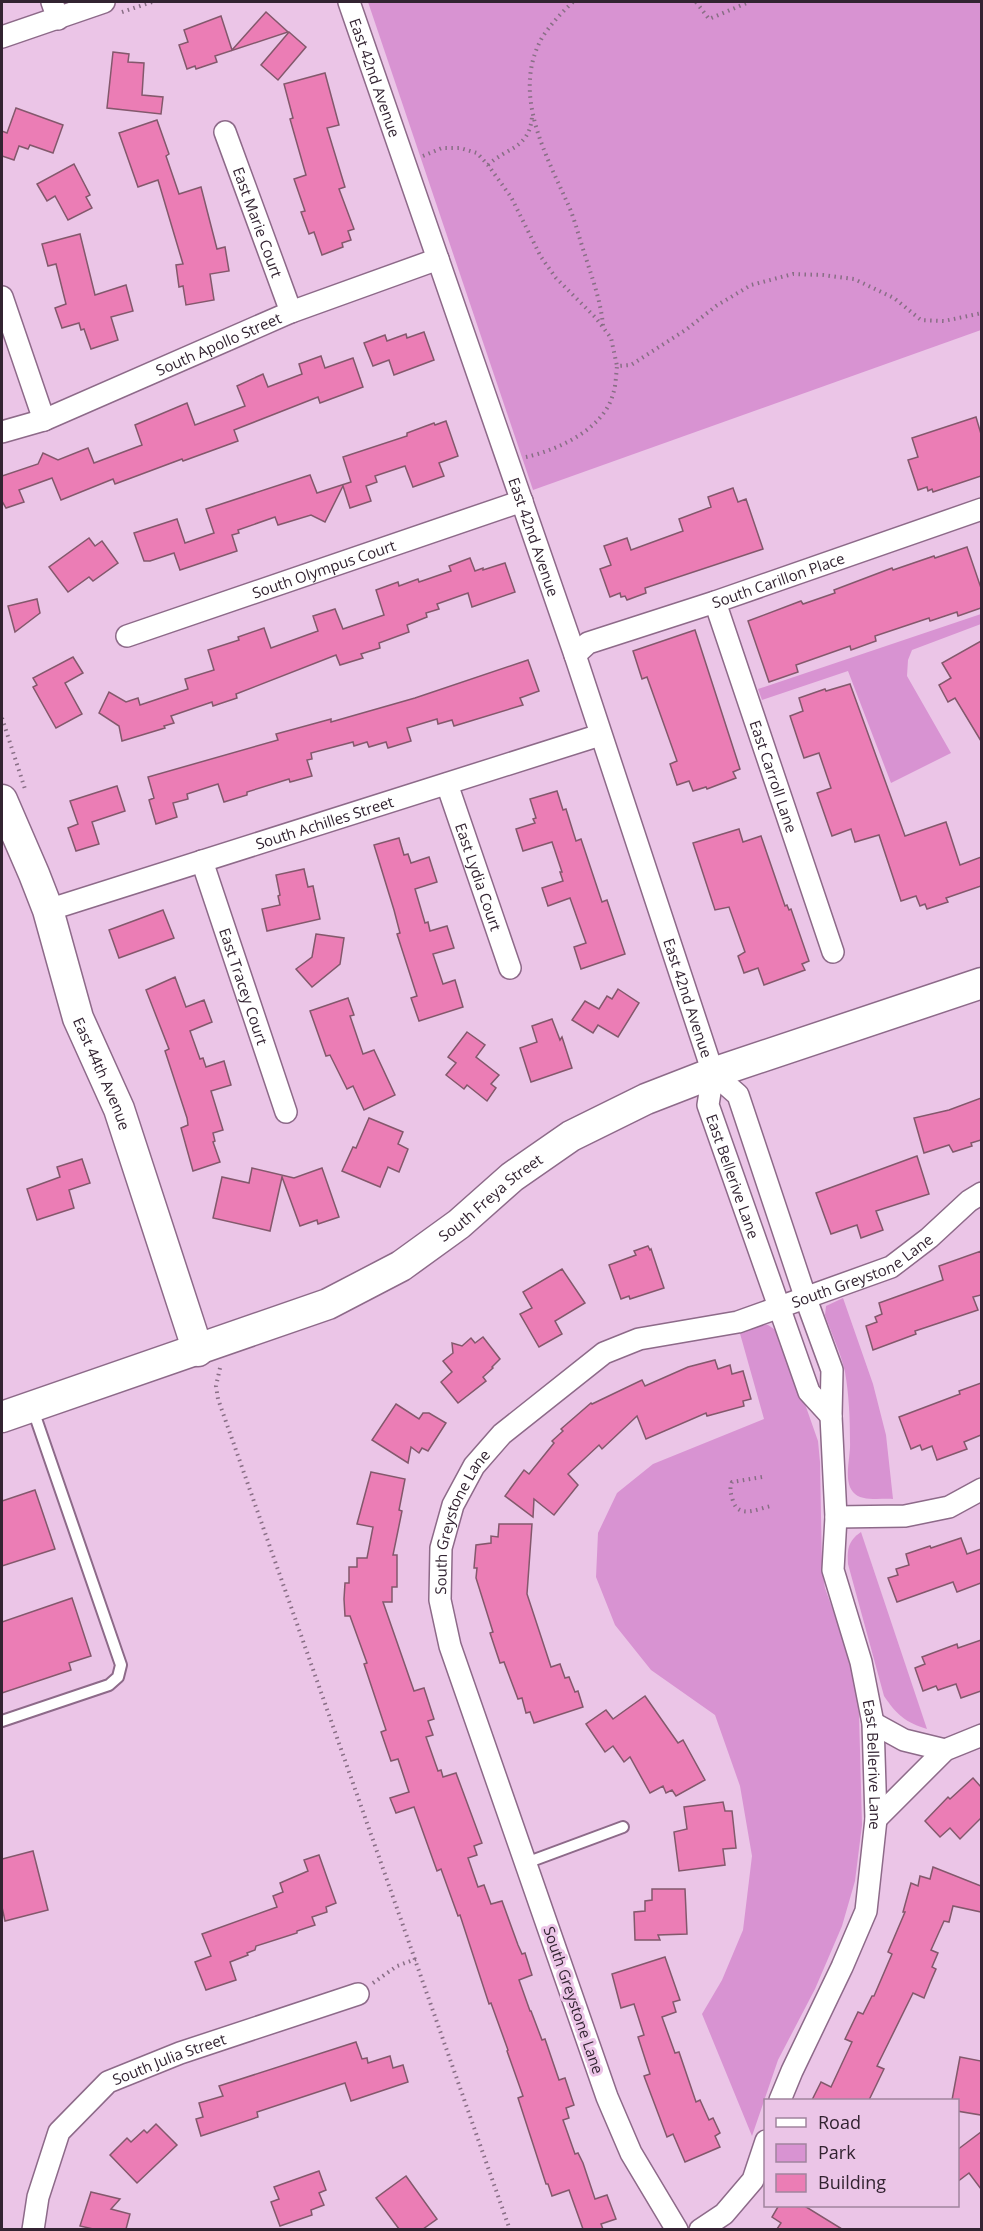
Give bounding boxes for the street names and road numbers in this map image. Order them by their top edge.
street label: East 42nd Avenue [345,15,405,140]
street label: East Marie Court [229,164,287,280]
street label: South Apollo Street [152,308,284,380]
street label: East 42nd Avenue [504,475,564,599]
street label: South Olympus Court [249,535,398,603]
street label: South Carillon Place [709,548,847,612]
street label: East Carroll Lane [746,717,802,835]
street label: South Achilles Street [253,791,396,854]
street label: East Lydia Court [451,820,506,933]
street label: East Tracey Court [215,925,273,1047]
street label: East 42nd Avenue [659,935,717,1060]
street label: East 44th Avenue [69,1014,135,1132]
street label: East Bellerive Lane [702,1111,764,1241]
street label: South Freya Street [434,1149,546,1246]
street label: South Greystone Lane [789,1229,937,1312]
street label: South Greystone Lane [430,1445,494,1595]
street label: East Bellerive Lane [859,1698,886,1831]
street label: South Greystone Lane [539,1924,609,2076]
street label: South Julia Street [109,2029,228,2089]

